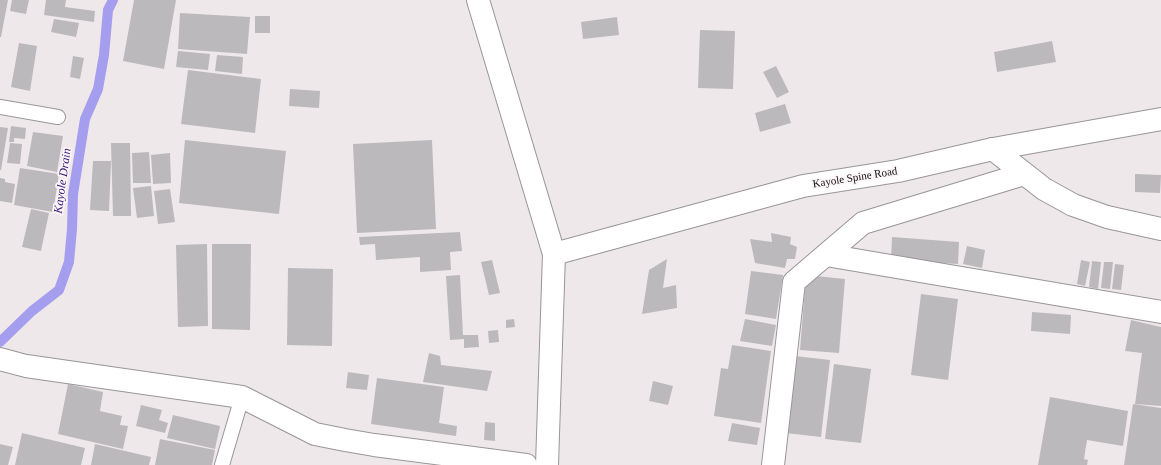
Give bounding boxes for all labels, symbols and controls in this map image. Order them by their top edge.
water label: Kayole Drain [51,147,75,215]
street label: Kayole Spine Road [812,165,898,191]

